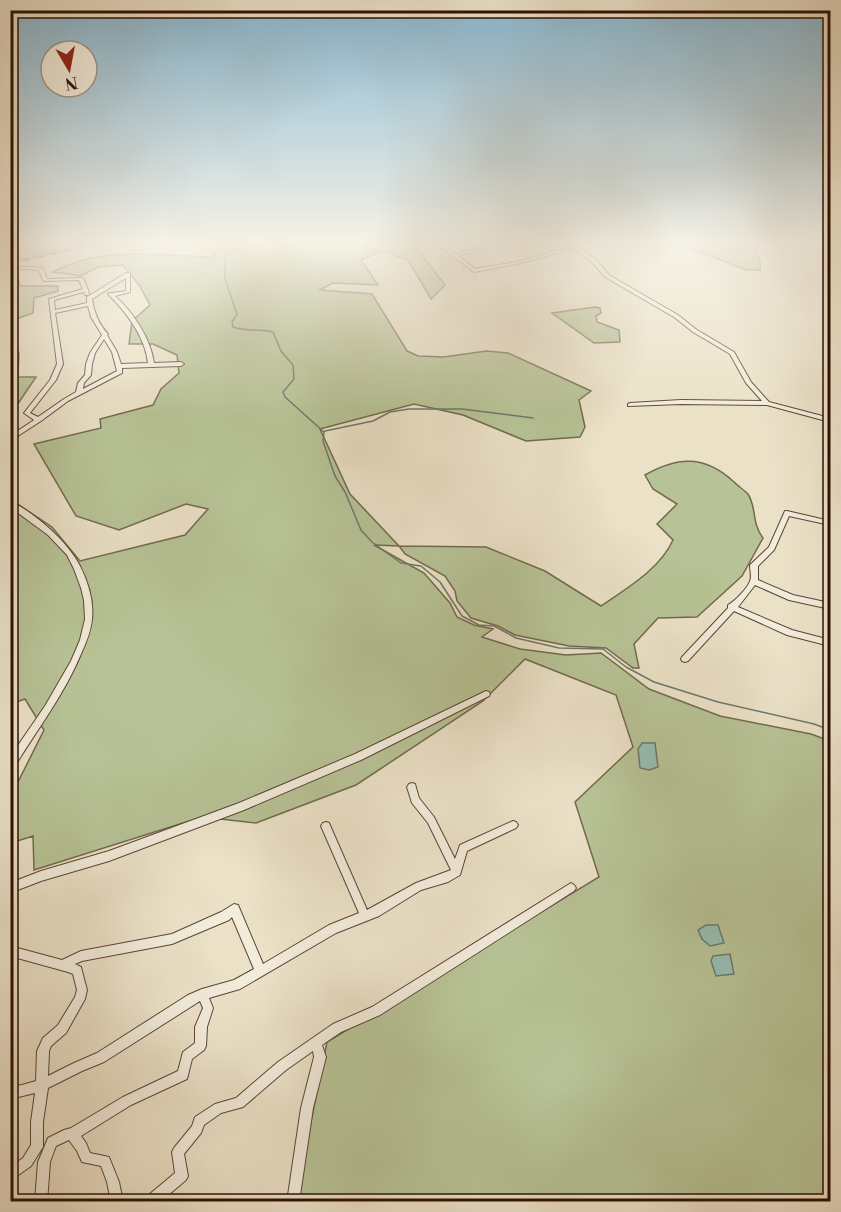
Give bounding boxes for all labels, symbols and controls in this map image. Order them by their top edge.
north arrow [39,39,99,99]
text: N [63,72,79,94]

